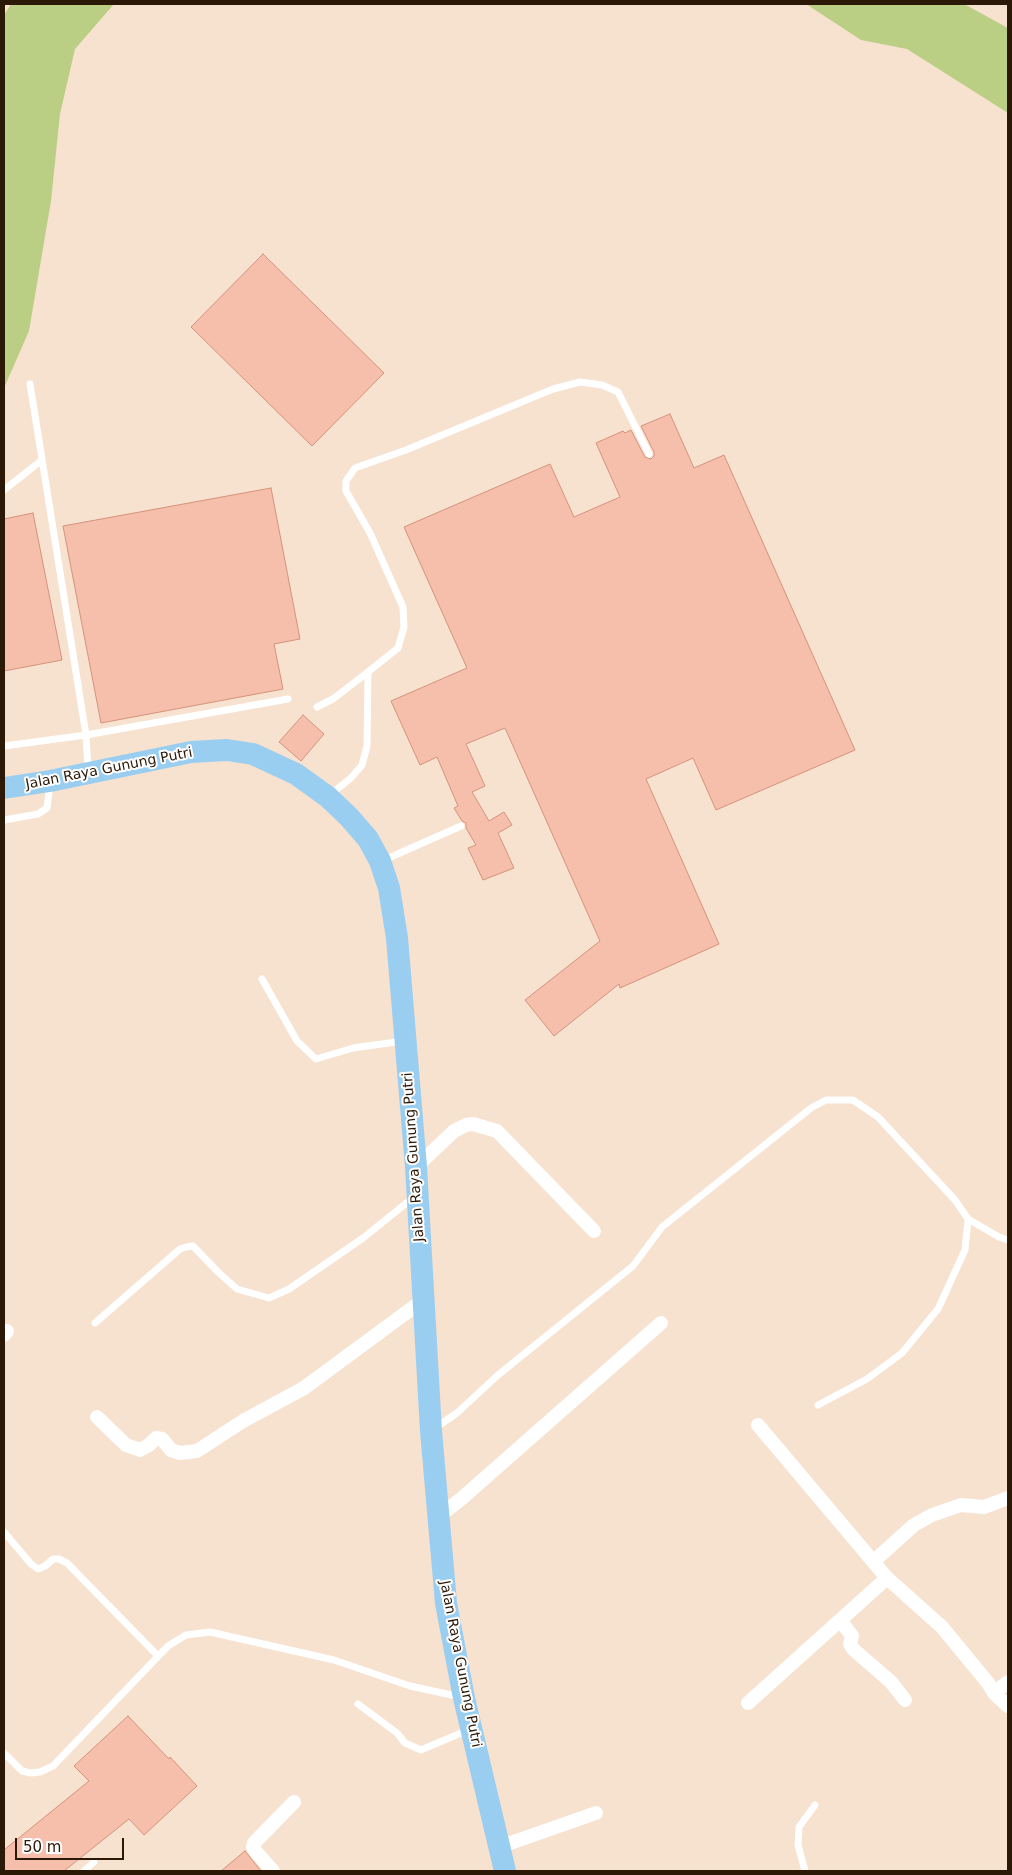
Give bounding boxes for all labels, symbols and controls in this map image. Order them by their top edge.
street label: Jalan Raya Gunung Putri [24,745,194,793]
street label: Jalan Raya Gunung Putri [400,1072,428,1242]
street label: Jalan Raya Gunung Putri [436,1579,484,1749]
scale bar [18,1828,126,1860]
text: 50 m [23,1838,61,1856]

